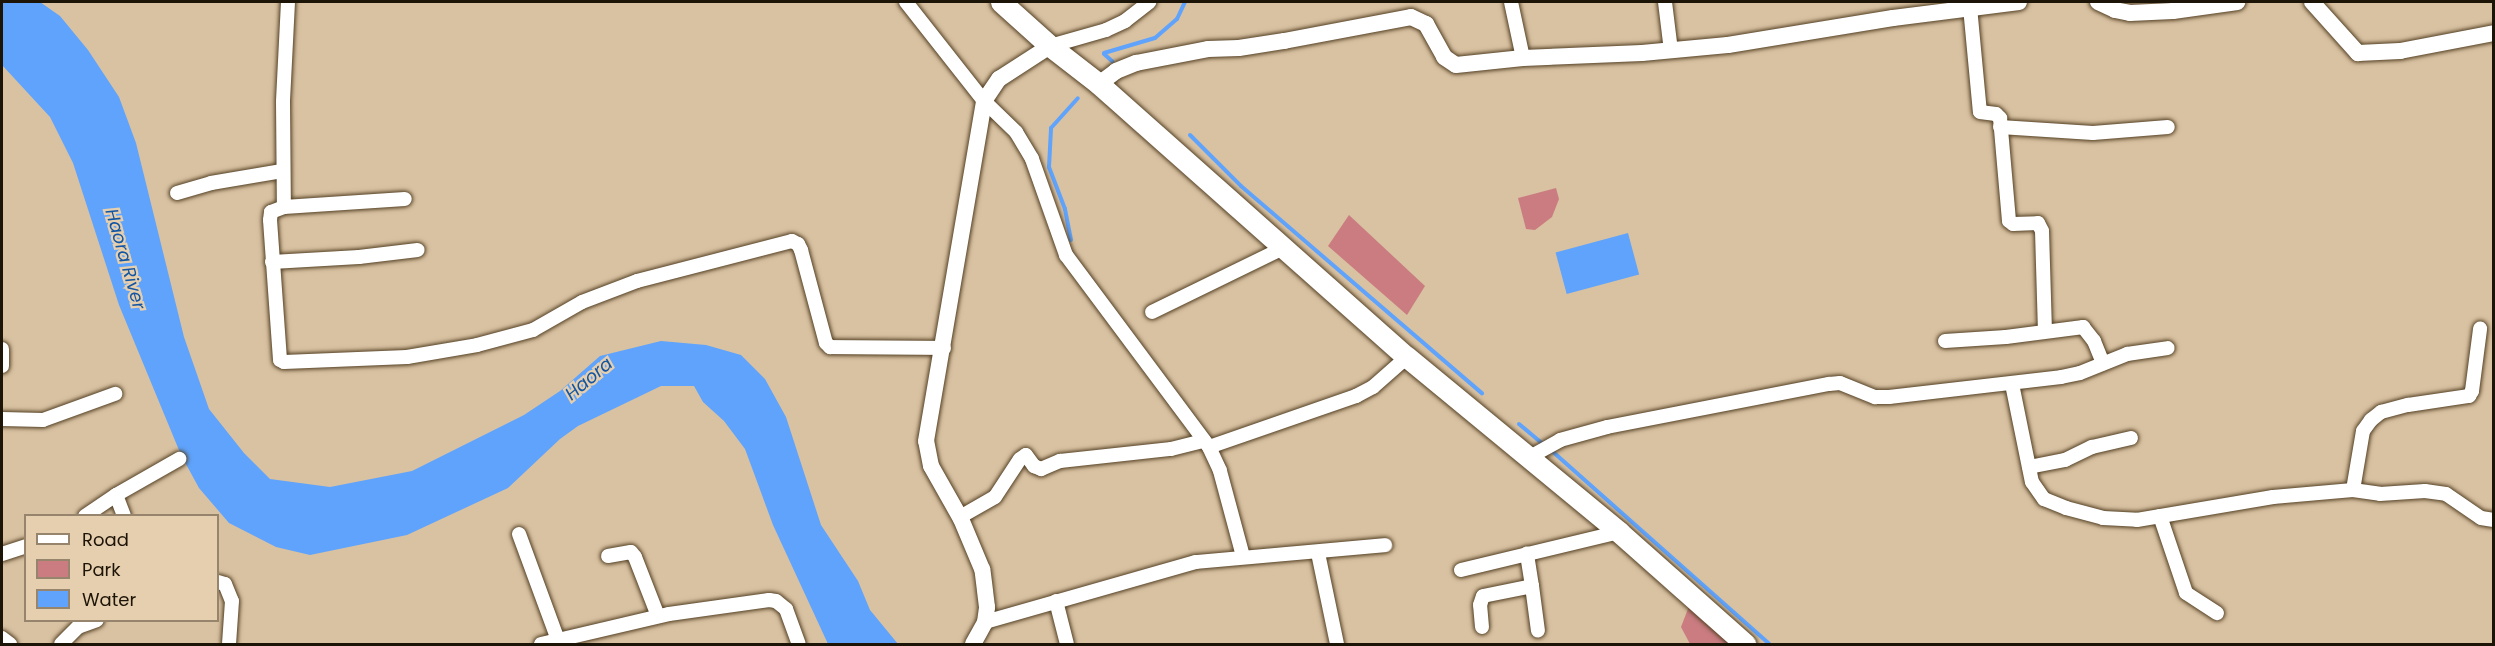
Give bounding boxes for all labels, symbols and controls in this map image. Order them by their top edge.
water label: Haora River [100,206,150,312]
water label: Haora [561,353,617,405]
legend [24,514,219,622]
text: Road [82,527,129,552]
text: Park [82,557,121,582]
text: Water [82,587,136,612]

